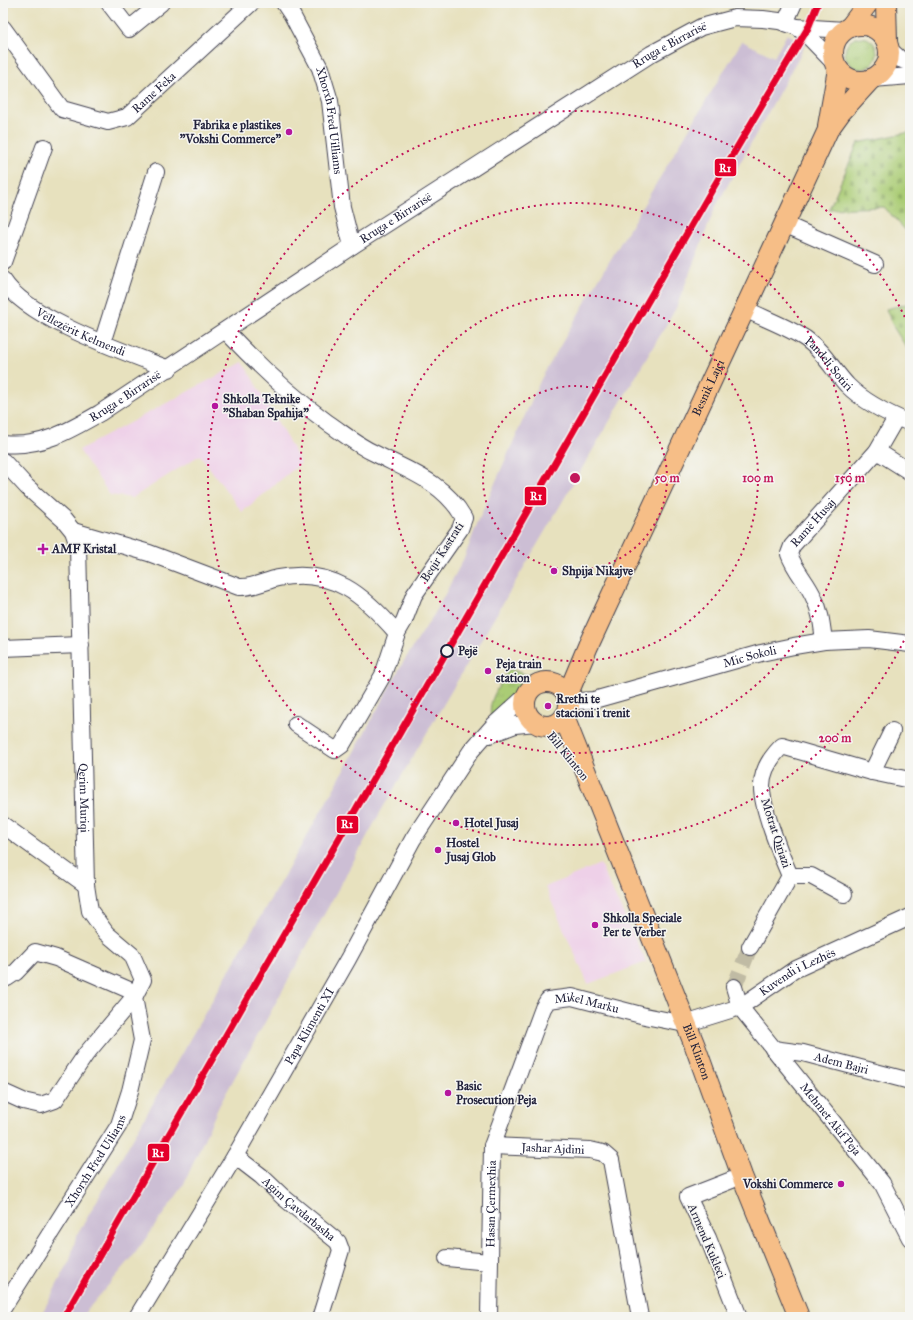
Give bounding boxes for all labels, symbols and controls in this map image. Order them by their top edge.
street label: Rruga e Birrarisë [630,19,708,71]
street label: Xhorxh Fred Uilliams [313,65,345,175]
street label: Rame Feka [129,68,179,116]
place label: Fabrika e plastikes "Vokshi Commerce" [180,118,282,146]
marker: Fabrika e plastikes "Vokshi Commerce" [284,127,294,137]
line badge: R1 [714,158,737,177]
text: R1 [719,162,732,175]
street label: Rruga e Birrarisë [357,190,434,246]
street label: Vëllezërit Kelmendi [33,304,128,359]
street label: Pandeli Sotiri [802,334,856,394]
street label: Besnik Lajçi [689,357,728,418]
street label: Rruga e Birrarisë [87,368,164,425]
place label: Shkolla Teknike "Shaban Spahija" [223,392,309,421]
marker: Shkolla Teknike "Shaban Spahija" [210,401,220,411]
centre of rings [568,471,582,485]
text: 50 m [654,471,681,485]
text: 100 m [742,471,775,485]
text: 150 m [835,471,866,485]
line badge: R1 [524,486,547,506]
text: R1 [530,490,543,503]
street label: Ramë Husaj [788,495,838,550]
street label: Beqir Kastrati [418,519,468,585]
place label: AMF Kristal [51,542,117,556]
marker: AMF Kristal [37,543,49,555]
place label: Shpija Nikajve [562,564,633,579]
marker: Shpija Nikajve [549,566,559,576]
street label: Mic Sokoli [722,643,778,670]
marker: Pejë [440,644,454,658]
place label: Pejë [458,644,478,659]
place label: Peja train station [496,657,542,685]
marker: Peja train station [483,666,493,676]
place label: Rrethi te stacioni i trenit [556,692,631,720]
marker: Rrethi te stacioni i trenit [543,701,553,711]
street label: Bill Klinton [544,729,592,784]
text: 200 m [819,731,852,745]
street label: Qerim Muriqi [76,763,92,834]
street label: Motrat Qiriazi [758,796,794,870]
line badge: R1 [336,815,359,834]
place label: Hotel Jusaj [464,816,519,831]
text: R1 [341,818,354,831]
marker: Hotel Jusaj [451,818,461,828]
place label: Hostel Jusaj Glob [444,836,496,865]
marker: Hostel Jusaj Glob [433,845,443,855]
place label: Shkolla Speciale Per te Verber [603,911,682,939]
marker: Shkolla Speciale Per te Verber [590,920,600,930]
street label: Kuvendi i Lezhës [757,945,837,999]
street label: Papa Klimenti XI [282,985,337,1067]
street label: Mikel Marku [554,990,621,1016]
street label: Bill Klinton [680,1022,714,1082]
street label: Adem Bajri [812,1049,871,1077]
place label: Basic Prosecution Peja [456,1079,537,1108]
street label: Mehmet Akif Peja [797,1080,864,1159]
marker: Basic Prosecution Peja [443,1088,453,1098]
street label: Xhorxh Fred Uiliams [62,1113,129,1209]
street label: Jashar Ajdini [519,1140,585,1157]
line badge: R1 [147,1143,170,1162]
text: R1 [152,1147,165,1160]
street label: Hasan Çermexhia [483,1159,499,1248]
street label: Agim Çavdarbasha [259,1173,339,1244]
place label: Vokshi Commerce [742,1177,833,1191]
marker: Vokshi Commerce [836,1179,846,1189]
street label: Armend Kukleci [685,1201,729,1281]

